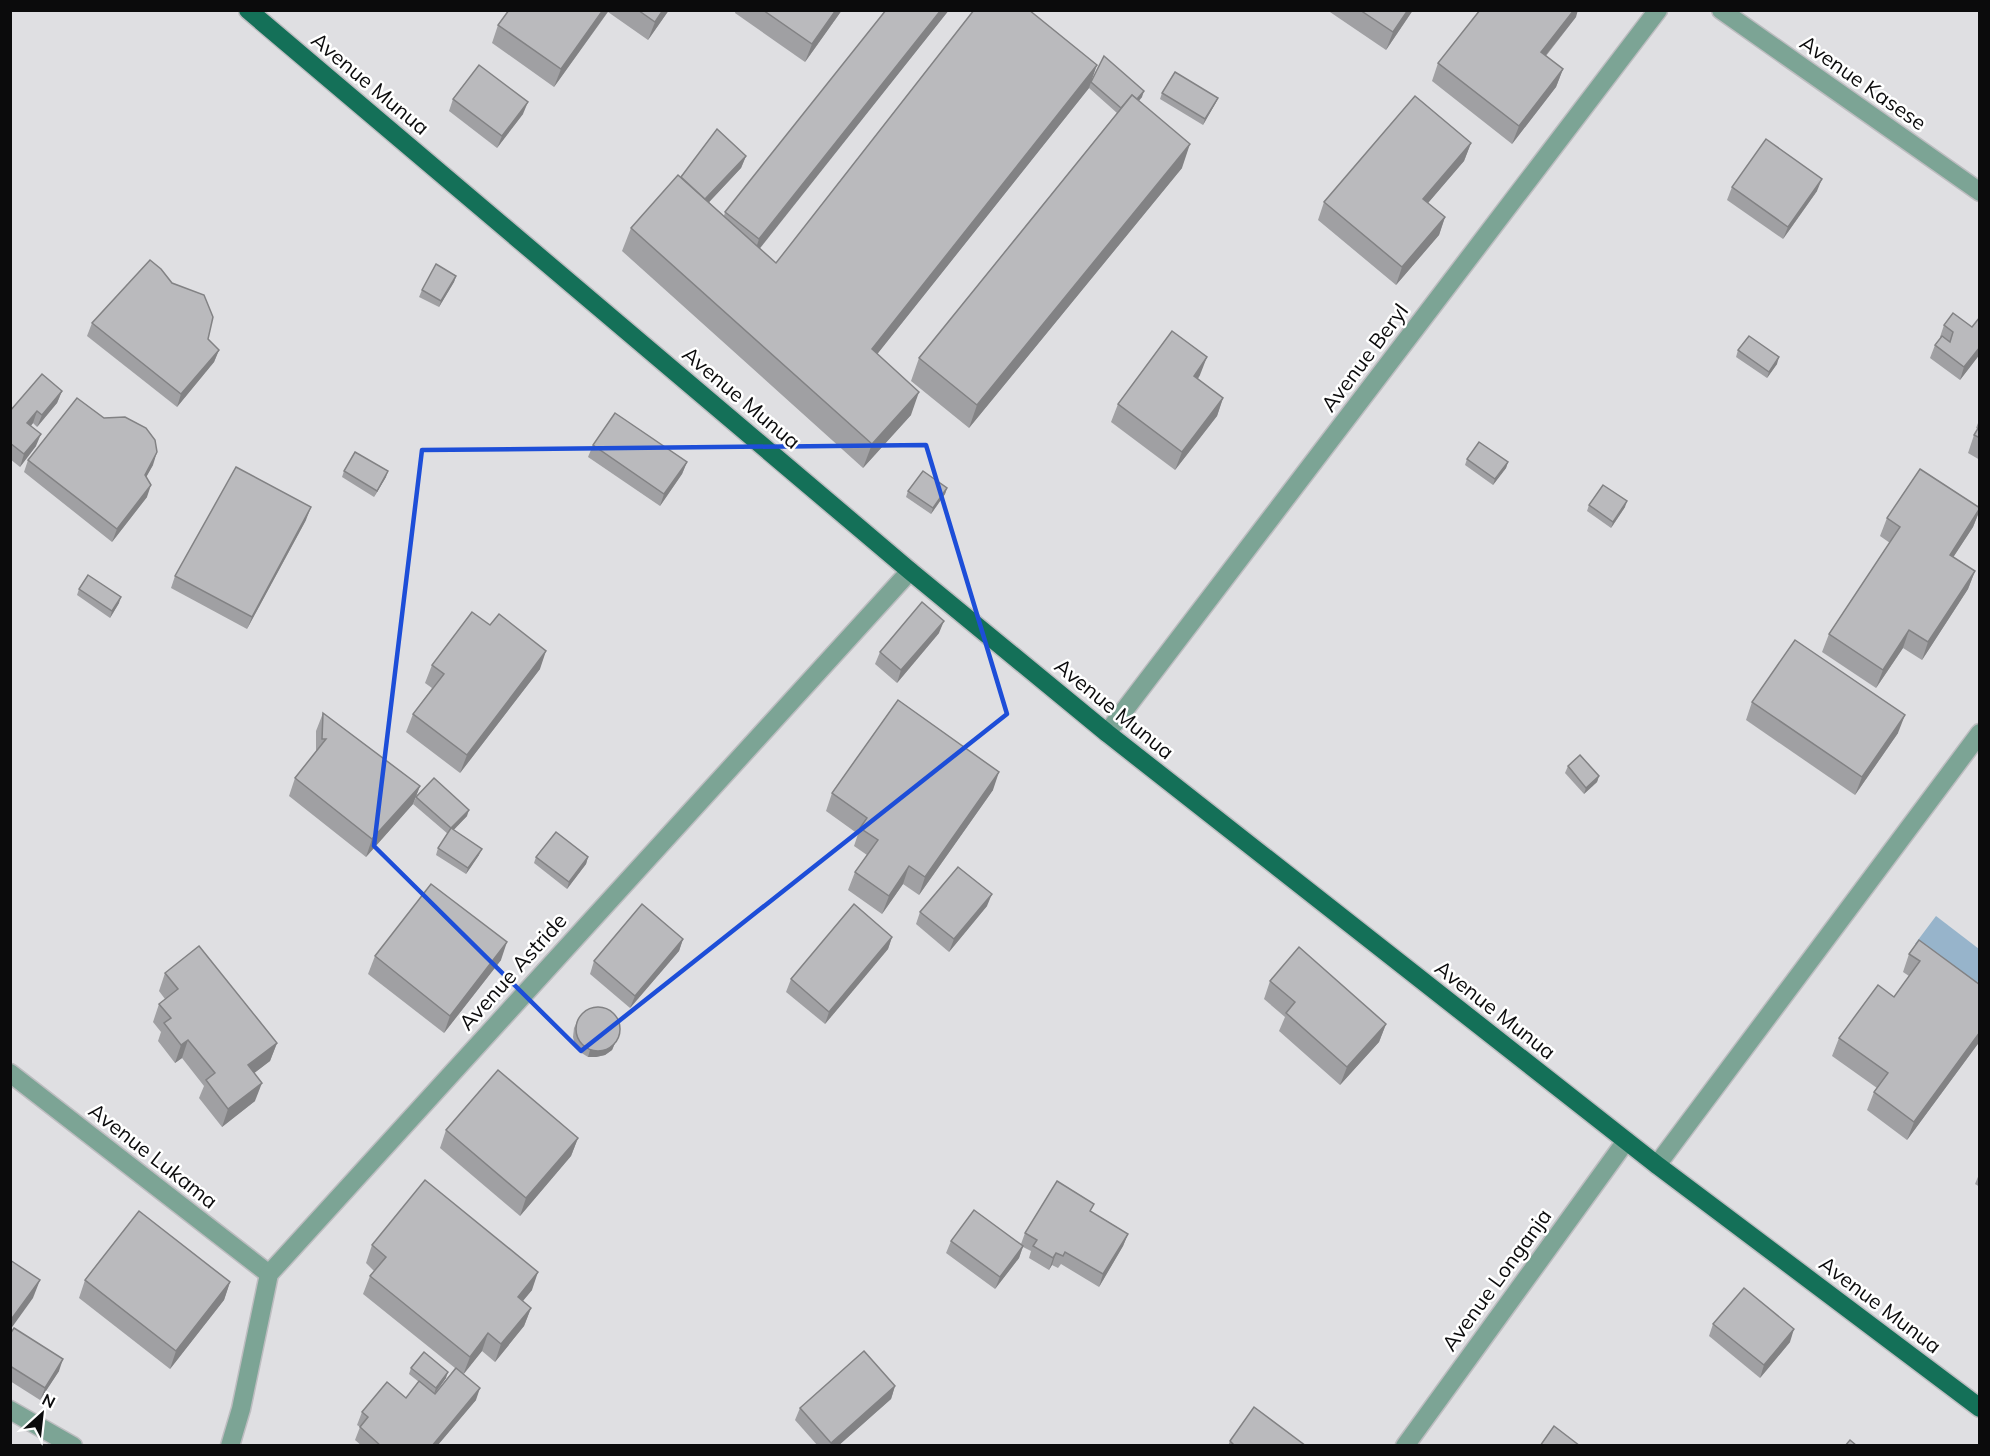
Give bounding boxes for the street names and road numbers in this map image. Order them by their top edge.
street label: Avenue Munua [306,26,435,140]
street label: Avenue Kasese [1795,29,1932,135]
street label: Avenue Beryl [1315,298,1413,417]
street label: Avenue Munua [677,340,806,454]
street label: Avenue Munua [1050,652,1179,764]
street label: Avenue Astride [453,908,572,1035]
street label: Avenue Munua [1430,954,1561,1064]
street label: Avenue Lukama [84,1097,223,1214]
street label: Avenue Longanja [1436,1203,1557,1356]
street label: Avenue Munua [1815,1250,1947,1358]

